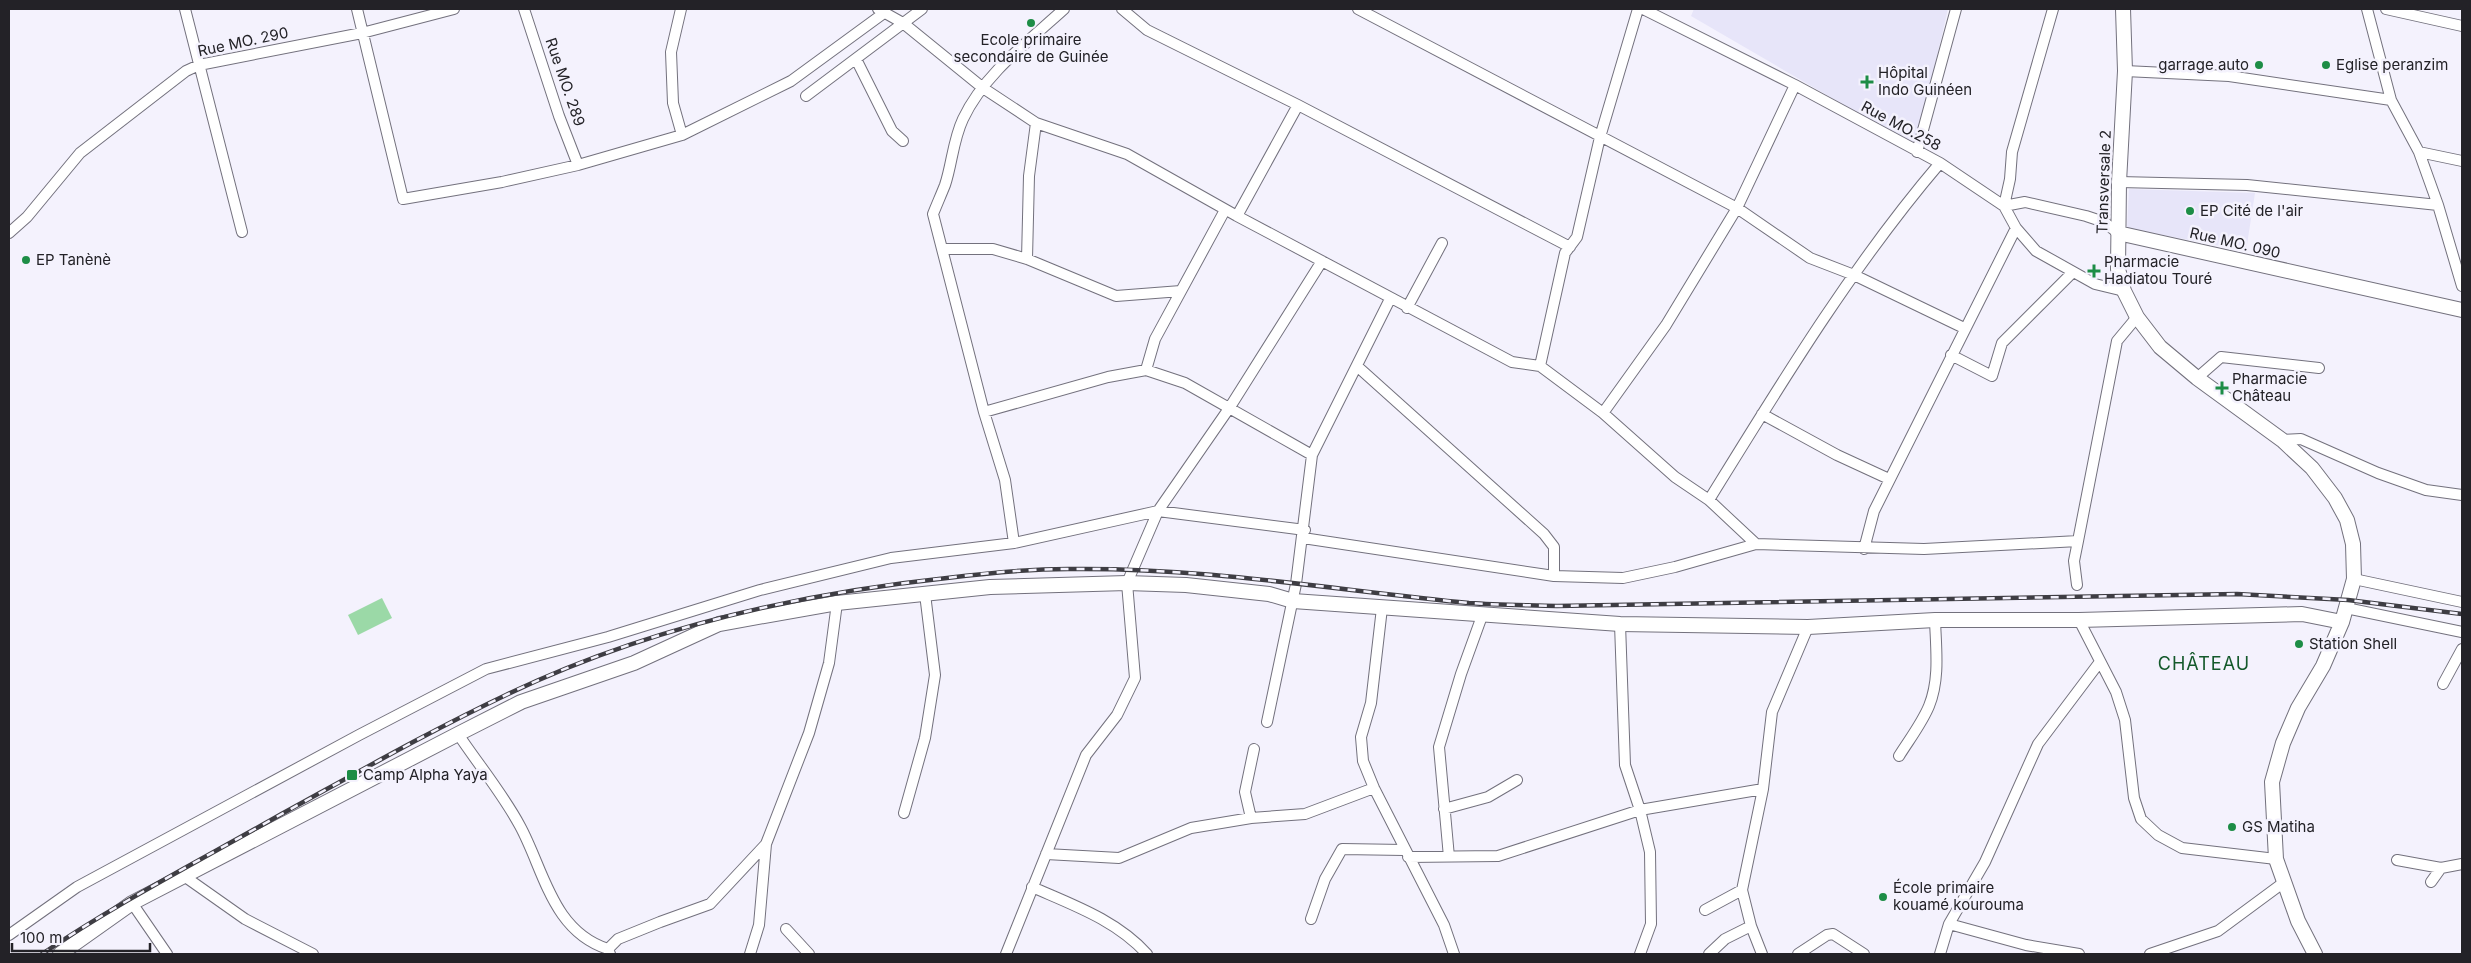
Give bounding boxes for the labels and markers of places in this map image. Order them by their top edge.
marker: Ecole primaire secondaire de Guinée [1025,17,1037,29]
place label: Ecole primaire secondaire de Guinée [954,30,1108,66]
place label: garrage auto [2158,55,2249,74]
place label: Eglise peranzim [2336,55,2448,74]
marker: garrage auto [2253,59,2265,71]
marker: Eglise peranzim [2320,59,2332,71]
place label: Hôpital Indo Guinéen [1878,63,1972,99]
marker: Hôpital Indo Guinéen [1860,75,1874,89]
place label: EP Cité de l'air [2200,201,2303,220]
marker: EP Cité de l'air [2184,205,2196,217]
place label: EP Tanènè [36,250,111,269]
place label: Pharmacie Hadiatou Touré [2104,252,2212,288]
marker: EP Tanènè [20,254,32,266]
marker: Pharmacie Hadiatou Touré [2088,265,2100,277]
place label: Pharmacie Château [2232,369,2307,405]
marker: Pharmacie Château [2216,382,2228,394]
place label: Station Shell [2309,634,2397,653]
marker: Station Shell [2293,638,2305,650]
place label: Camp Alpha Yaya [363,765,488,784]
marker: Camp Alpha Yaya [345,768,359,782]
place label: GS Matiha [2242,817,2315,836]
marker: GS Matiha [2226,821,2238,833]
place label: École primaire kouamé kourouma [1893,878,2024,914]
marker: École primaire kouamé kourouma [1877,891,1889,903]

